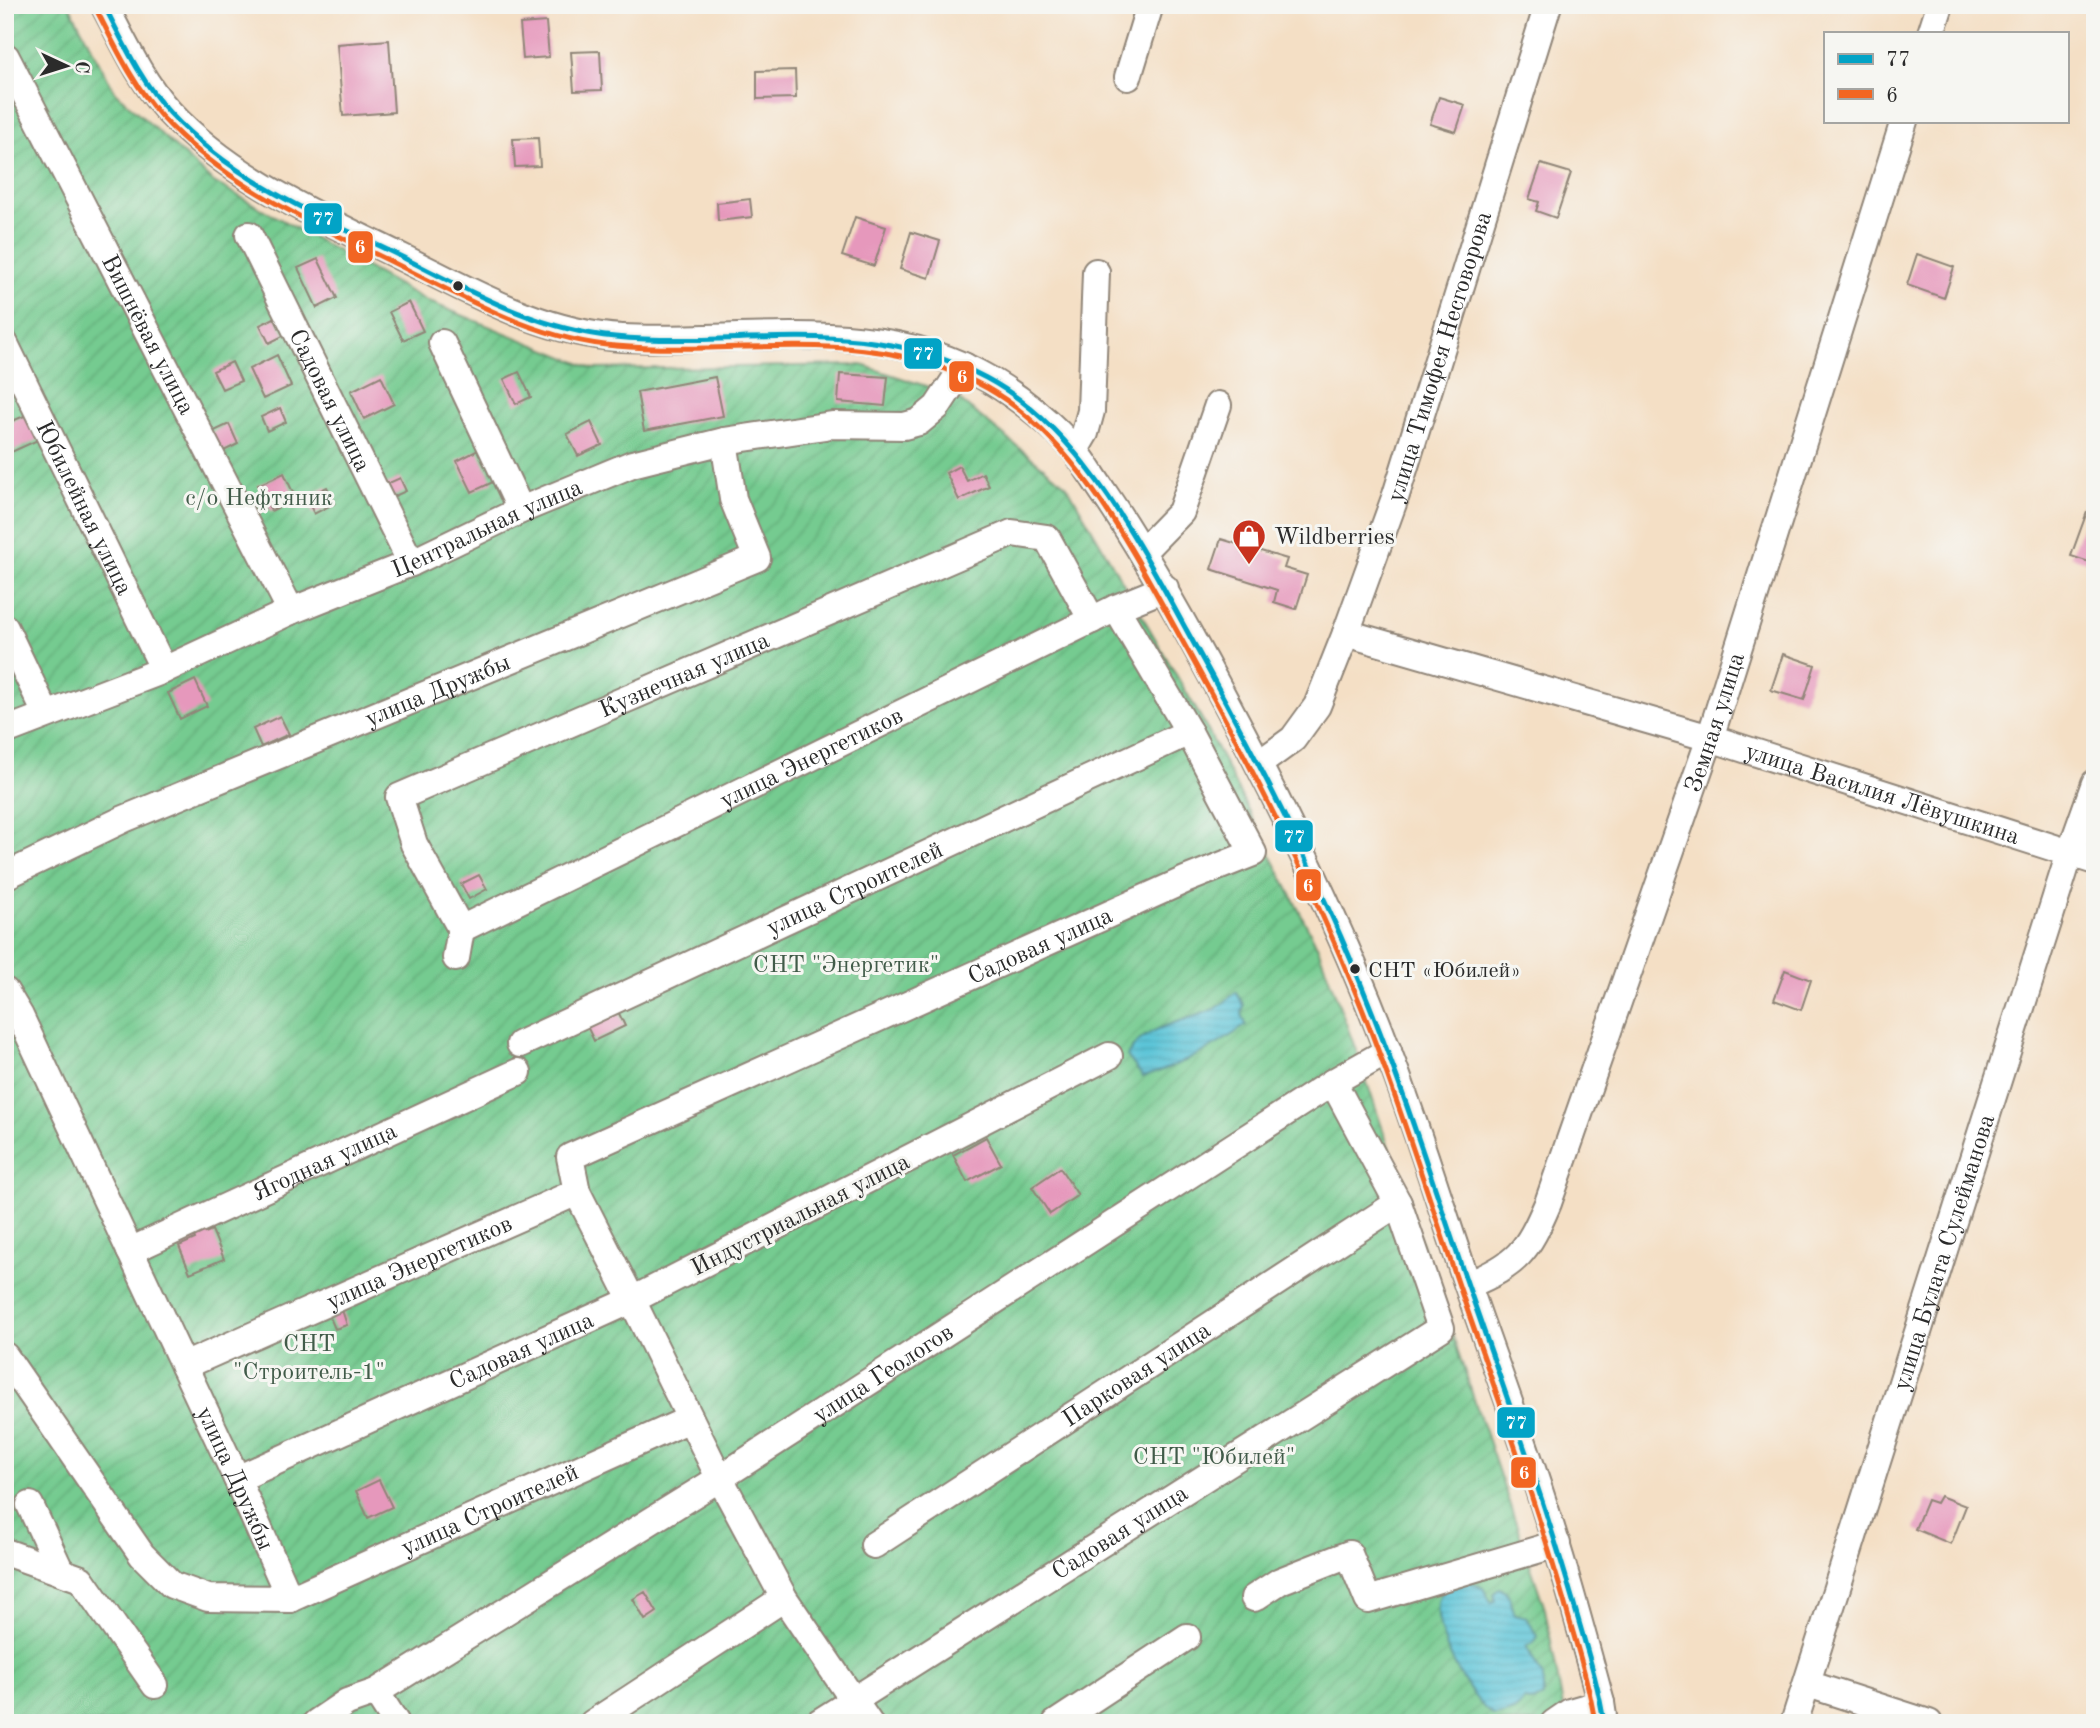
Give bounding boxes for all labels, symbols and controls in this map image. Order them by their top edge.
north arrow [32,32,102,102]
legend [1824,32,2068,122]
text: 77 [1886,50,1910,71]
text: С [71,60,90,74]
text: 6 [1886,86,1898,107]
line badge: 77 [303,202,343,235]
street label: улица Тимофея Несговорова [1384,209,1497,506]
text: 77 [312,211,334,230]
line badge: 6 [347,230,374,264]
text: 6 [354,239,366,258]
street label: Вишнёвая улица [96,252,198,419]
unlabelled marker [451,279,465,293]
street label: Садовая улица [283,326,374,476]
line badge: 77 [903,337,943,370]
text: 77 [912,346,934,365]
line badge: 6 [948,360,975,393]
text: 6 [956,369,968,388]
street label: Юбилейная улица [30,418,136,600]
street label: Центральная улица [389,476,586,583]
park label: с/о Нефтяник [185,487,333,511]
shop icon: Wildberries [1230,517,1268,566]
place label: Wildberries [1274,526,1395,550]
street label: Кузнечная улица [596,629,773,723]
street label: Земная улица [1682,650,1750,796]
street label: улица Дружбы [362,651,514,732]
street label: улица Энергетиков [717,704,907,814]
street label: улица Василия Лёвушкина [1742,740,2022,850]
line badge: 77 [1274,819,1314,853]
text: 77 [1283,829,1305,848]
street label: улица Строителей [764,839,947,941]
line badge: 6 [1295,868,1322,902]
text: 6 [1302,878,1314,897]
street label: Садовая улица [965,904,1117,990]
park label: СНТ "Энергетик" [753,954,939,978]
place label: СНТ «Юбилей» [1368,960,1521,982]
marker: СНТ «Юбилей» [1348,962,1362,976]
street label: улица Булата Сулейманова [1890,1112,2000,1394]
street label: Ягодная улица [249,1120,401,1207]
street label: Индустриальная улица [688,1150,914,1281]
street label: улица Энергетиков [323,1212,516,1315]
street label: Садовая улица [446,1309,598,1395]
street label: Парковая улица [1059,1319,1216,1432]
street label: улица Геологов [809,1321,958,1428]
park label: СНТ "Строитель-1" [233,1333,385,1385]
street label: улица Дружбы [191,1403,277,1554]
line badge: 77 [1496,1406,1536,1439]
text: 77 [1505,1415,1527,1434]
park label: СНТ "Юбилей" [1133,1446,1295,1470]
line badge: 6 [1510,1456,1537,1489]
street label: улица Строителей [398,1461,582,1561]
text: 6 [1518,1465,1530,1484]
street label: Садовая улица [1048,1482,1193,1585]

